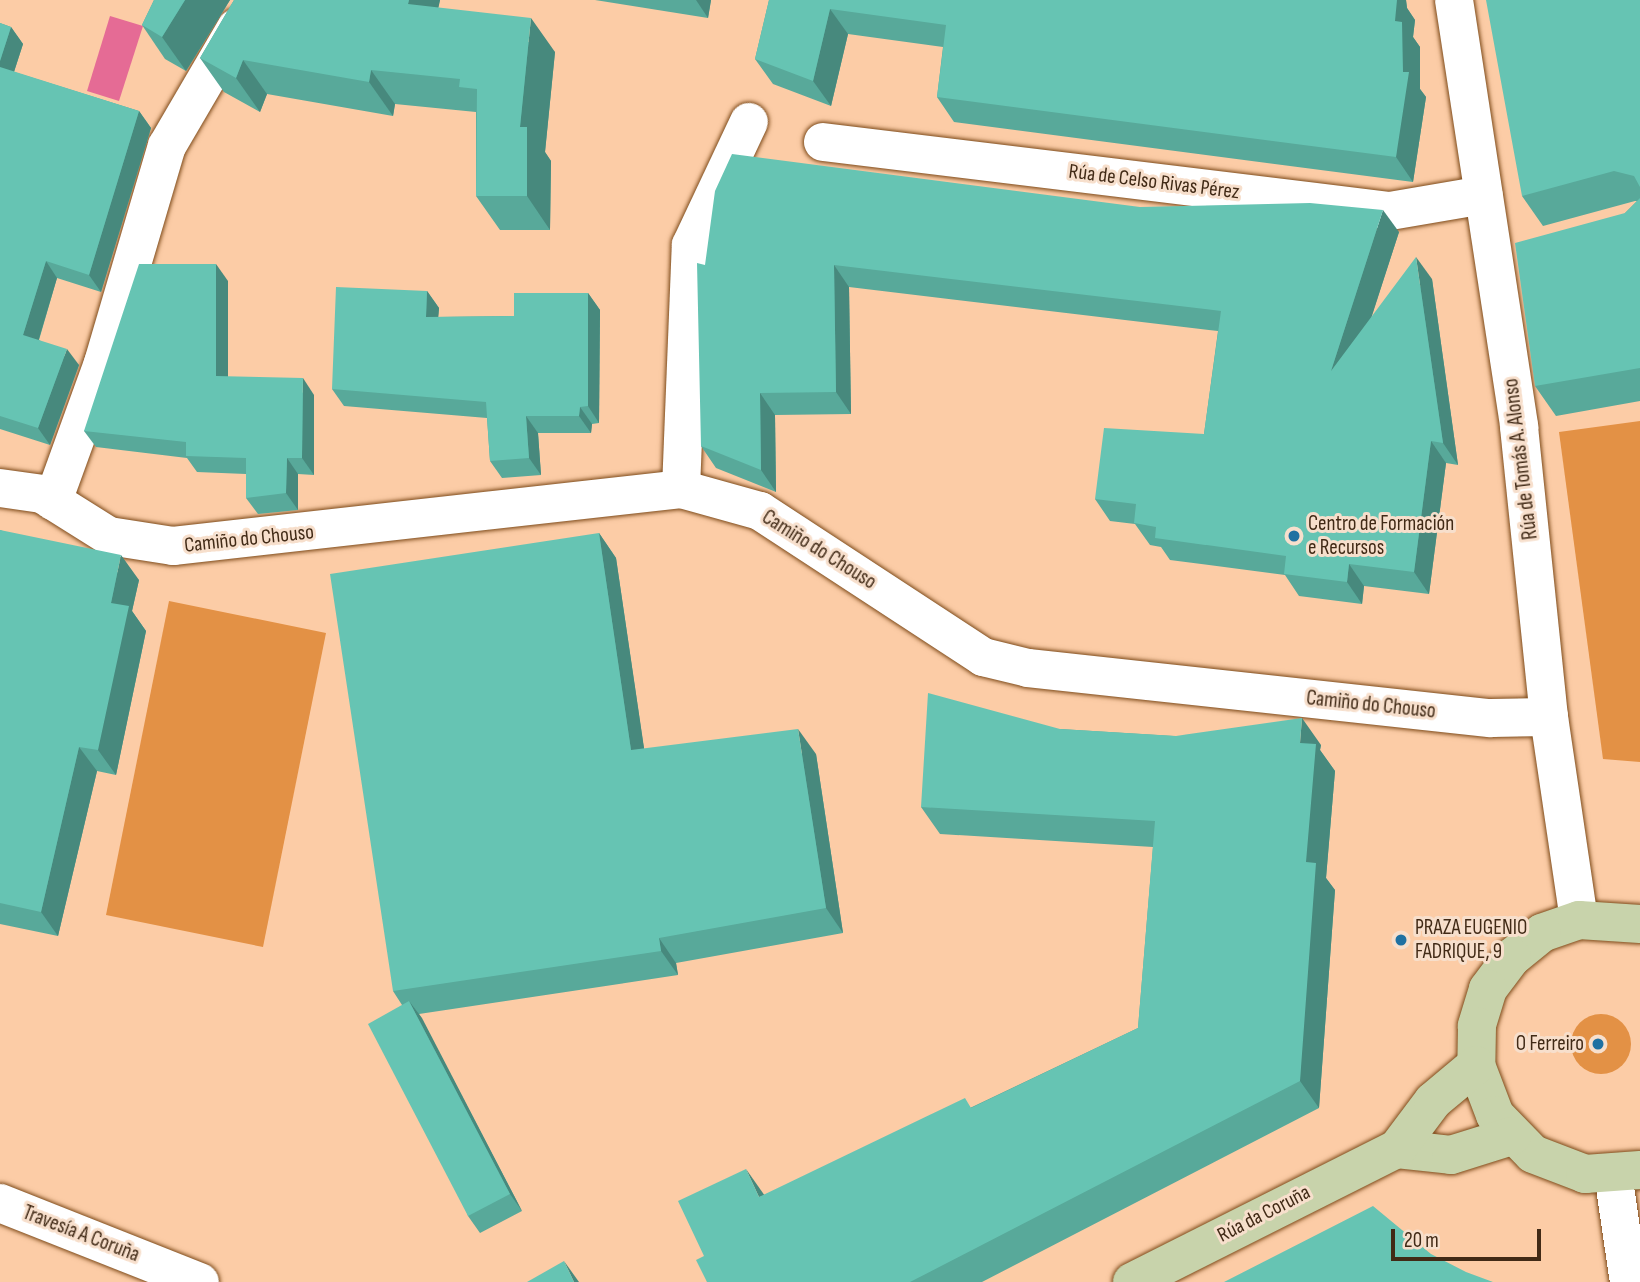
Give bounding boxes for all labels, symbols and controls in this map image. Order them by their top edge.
street label: Rúa de Celso Rivas Pérez [1067,159,1241,205]
street label: Rúa de Tomás A. Alonso [1499,377,1543,541]
street label: Camiño do Chouso [757,505,881,595]
place label: Centro de Formación e Recursos [1308,511,1454,561]
street label: Camiño do Chouso [183,520,315,558]
marker: Centro de Formación e Recursos [1286,528,1302,544]
street label: Camiño do Chouso [1305,686,1437,724]
place label: PRAZA EUGENIO FADRIQUE, 9 [1415,915,1527,965]
marker: PRAZA EUGENIO FADRIQUE, 9 [1393,932,1409,948]
place label: O Ferreiro [1516,1031,1584,1057]
marker: O Ferreiro [1590,1036,1606,1052]
street label: Rúa da Coruña [1213,1180,1315,1248]
street label: Travesía A Coruña [19,1200,143,1268]
scale bar [1395,1216,1546,1260]
text: 20 m [1404,1228,1439,1253]

